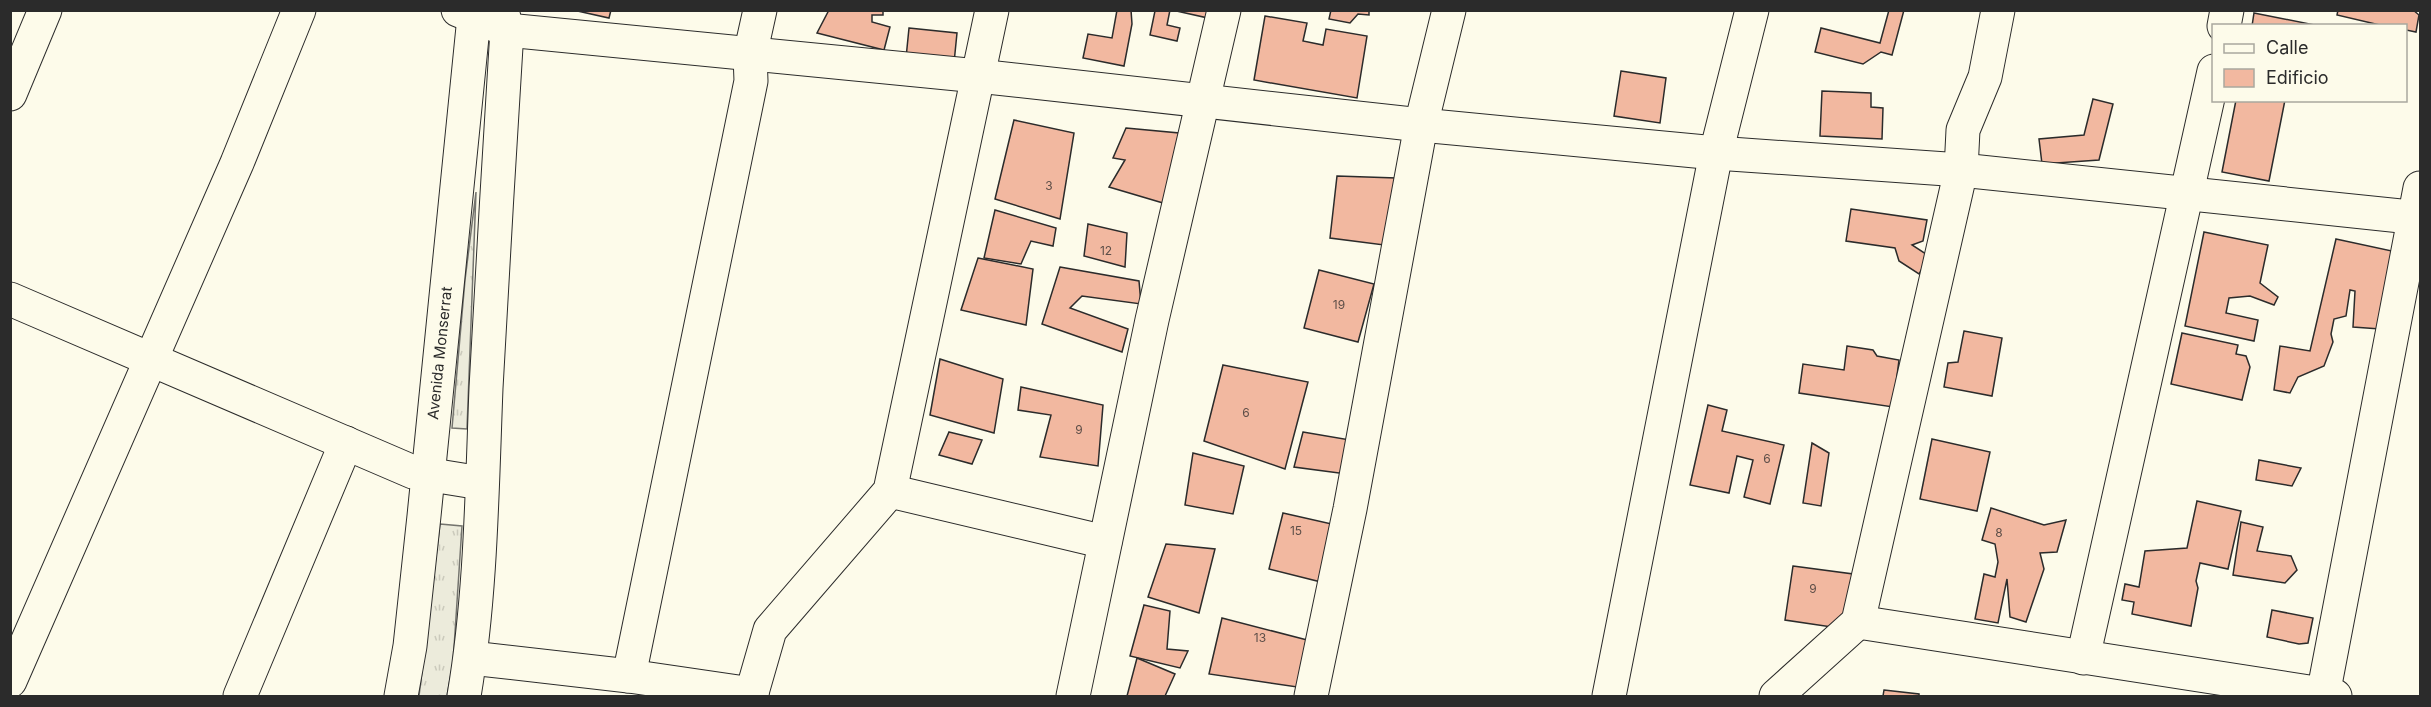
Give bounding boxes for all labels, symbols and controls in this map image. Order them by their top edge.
legend [2212,24,2407,102]
text: Calle [2266,37,2308,58]
text: Edificio [2266,67,2329,88]
house number: 3 [1045,178,1053,193]
house number: 12 [1100,243,1112,258]
street label: Avenida Monserrat [423,286,456,420]
house number: 19 [1333,297,1345,312]
house number: 6 [1242,405,1250,420]
house number: 9 [1075,422,1083,437]
house number: 6 [1763,451,1771,466]
house number: 15 [1290,523,1302,538]
house number: 8 [1995,525,2003,540]
house number: 9 [1809,581,1817,596]
house number: 13 [1254,630,1266,645]

